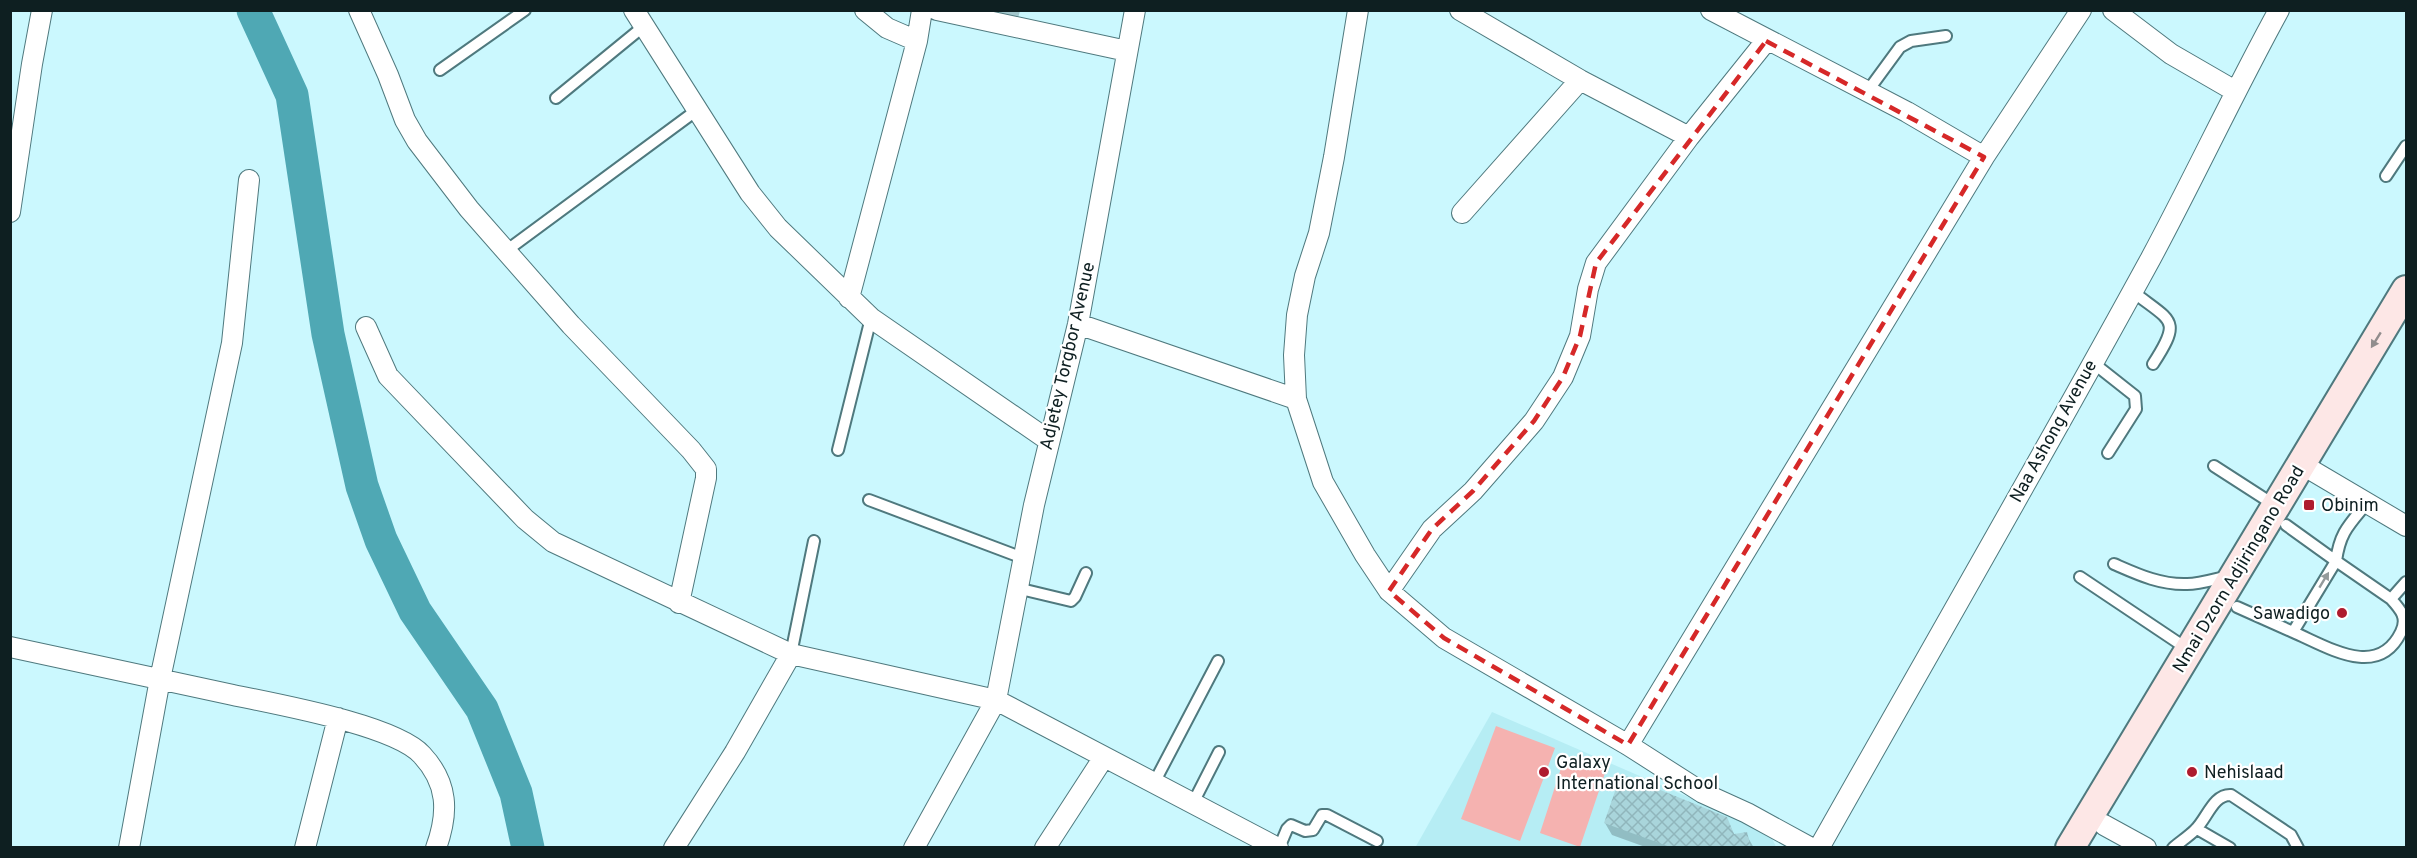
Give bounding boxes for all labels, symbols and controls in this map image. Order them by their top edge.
street label: Adjetey Torgbor Avenue [1036,260,1101,453]
one-way arrow [2370,332,2381,348]
street label: Naa Ashong Avenue [2005,356,2103,507]
street label: Nmai Dzorn Adjiringano Road [2168,462,2310,678]
place label: Obinim [2321,495,2379,518]
marker: Obinim [2302,498,2316,512]
one-way arrow [2319,571,2329,588]
place label: Sawadigo [2253,603,2330,626]
marker: Sawadigo [2335,606,2349,620]
place label: Galaxy International School [1556,752,1718,796]
place label: Nehislaad [2204,762,2284,785]
marker: Galaxy International School [1537,765,1551,779]
marker: Nehislaad [2185,765,2199,779]

